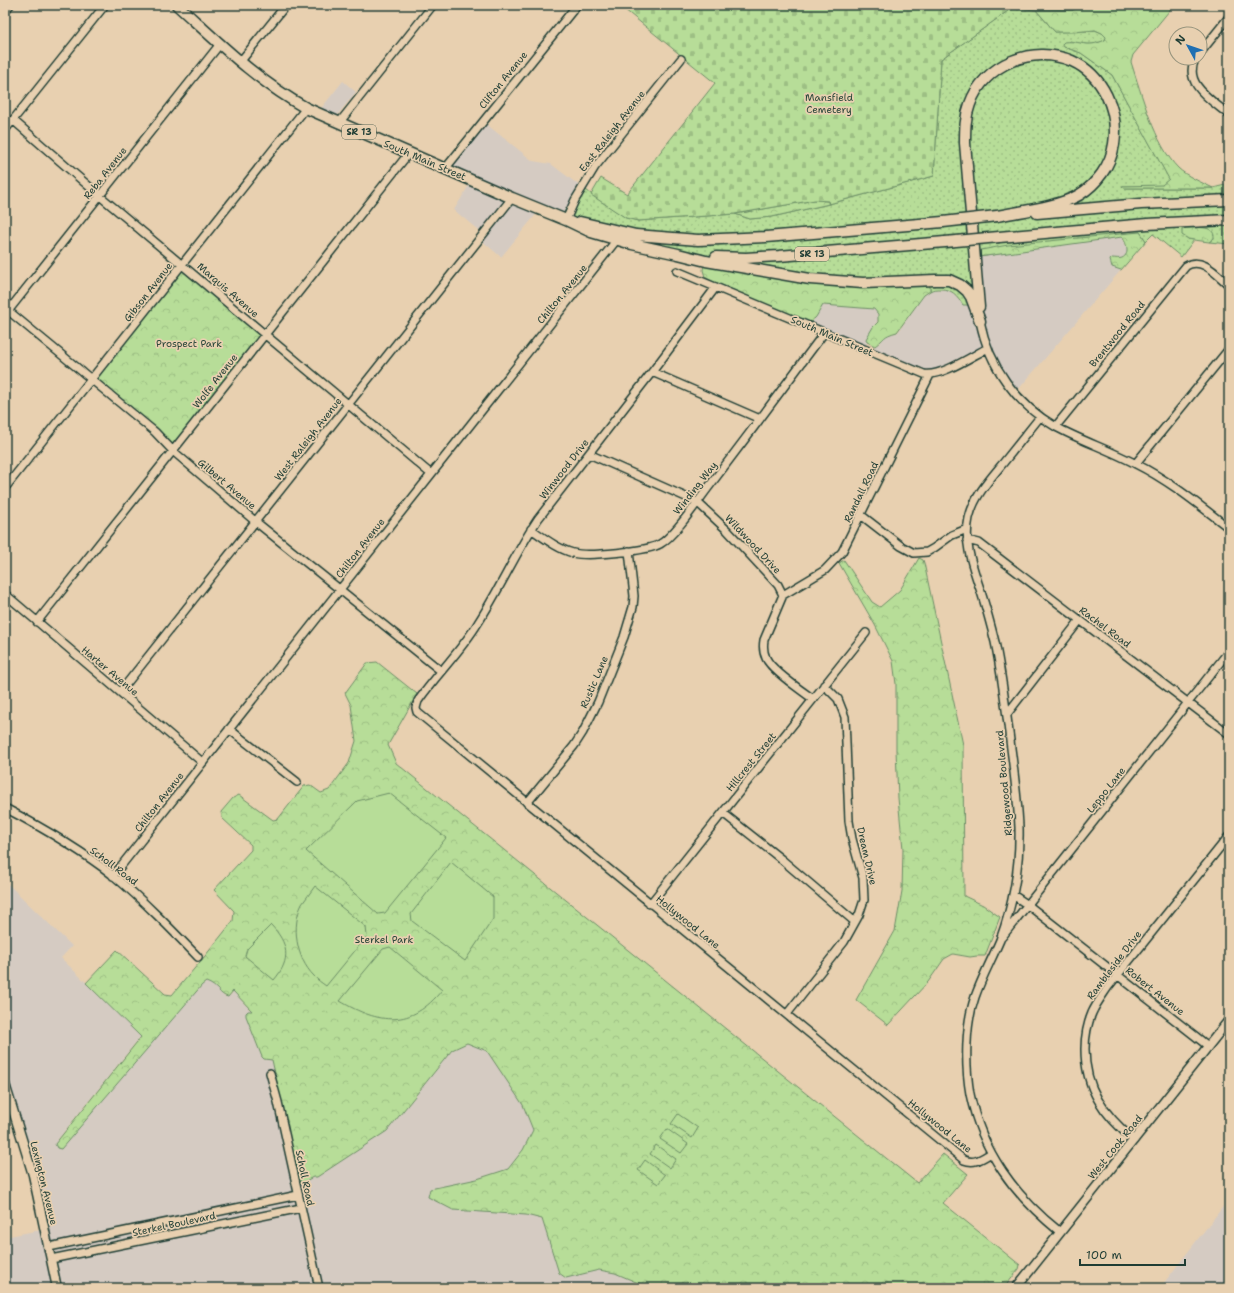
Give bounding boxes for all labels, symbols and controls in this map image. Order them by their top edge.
north arrow [1168,26,1208,66]
text: N [1172,32,1189,48]
street label: Clifton Avenue [476,48,530,111]
street label: East Raleigh Avenue [576,87,648,174]
park label: Mansfield Cemetery [805,91,854,116]
road number: SR 13 [342,125,376,139]
street label: South Main Street [382,137,468,183]
street label: Reba Avenue [81,144,130,202]
road number: SR 13 [795,247,829,261]
street label: Gibson Avenue [121,259,175,324]
street label: Marquis Avenue [194,260,262,321]
street label: Chilton Avenue [534,261,590,326]
street label: Brentwood Road [1086,298,1148,370]
street label: South Main Street [789,313,875,359]
park label: Prospect Park [156,337,222,350]
street label: Wolfe Avenue [190,351,241,411]
street label: West Raleigh Avenue [271,394,345,483]
street label: Winwood Drive [536,436,592,502]
street label: Gilbert Avenue [195,456,259,512]
street label: Winding Way [670,459,720,517]
street label: Randall Road [841,459,882,525]
street label: Wildwood Drive [722,512,784,577]
street label: Chilton Avenue [333,515,388,581]
street label: Rachel Road [1077,603,1134,651]
street label: Harter Avenue [79,643,141,699]
street label: Rustic Lane [577,654,611,710]
street label: Ridgewood Boulevard [993,729,1015,836]
street label: Hillcrest Street [723,730,779,794]
street label: Leppo Lane [1084,764,1128,816]
street label: Chilton Avenue [132,769,187,835]
street label: Dream Drive [854,826,880,887]
street label: Scholl Road [87,844,141,889]
street label: Hollywood Lane [653,892,723,952]
street label: Rambleside Drive [1084,928,1144,1002]
park label: Sterkel Park [355,933,413,946]
street label: Robert Avenue [1123,964,1187,1018]
street label: Hollywood Lane [905,1096,975,1156]
street label: West Cook Road [1085,1112,1145,1182]
street label: Lexington Avenue [27,1140,61,1227]
street label: Scholl Road [293,1149,317,1208]
street label: Sterkel Boulevard [131,1209,217,1239]
scale bar [1080,1241,1185,1267]
text: 100 m [1086,1247,1122,1263]

